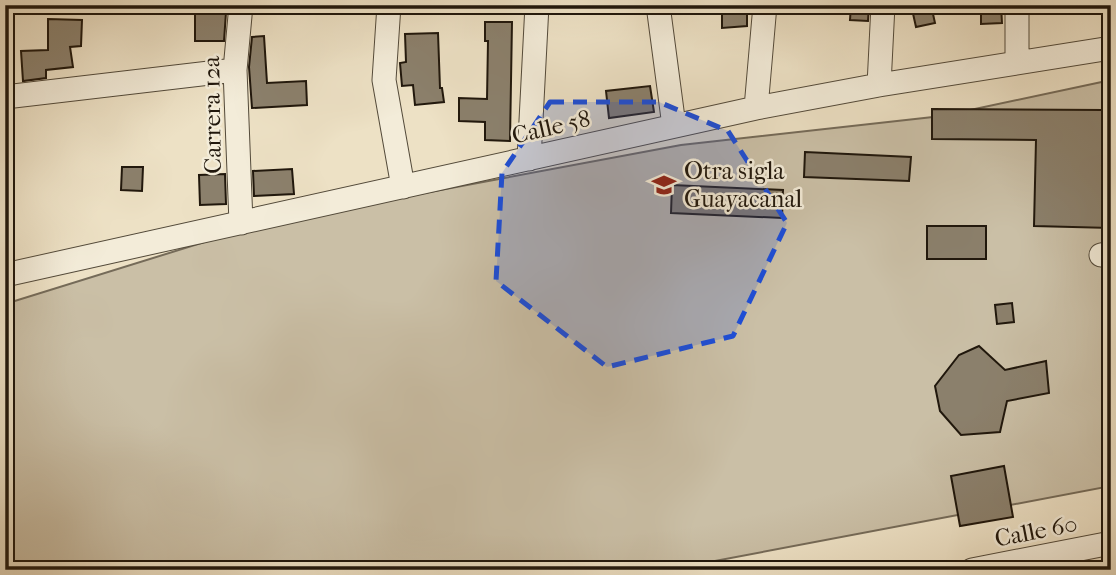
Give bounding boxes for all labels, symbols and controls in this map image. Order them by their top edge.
street label: Carrera 12a [197,55,227,174]
street label: Calle 58 [509,104,593,150]
place label: Otra sigla Guayacanal [684,157,803,213]
school or university icon: Otra sigla Guayacanal [650,171,678,199]
street label: Calle 60 [992,509,1080,553]

